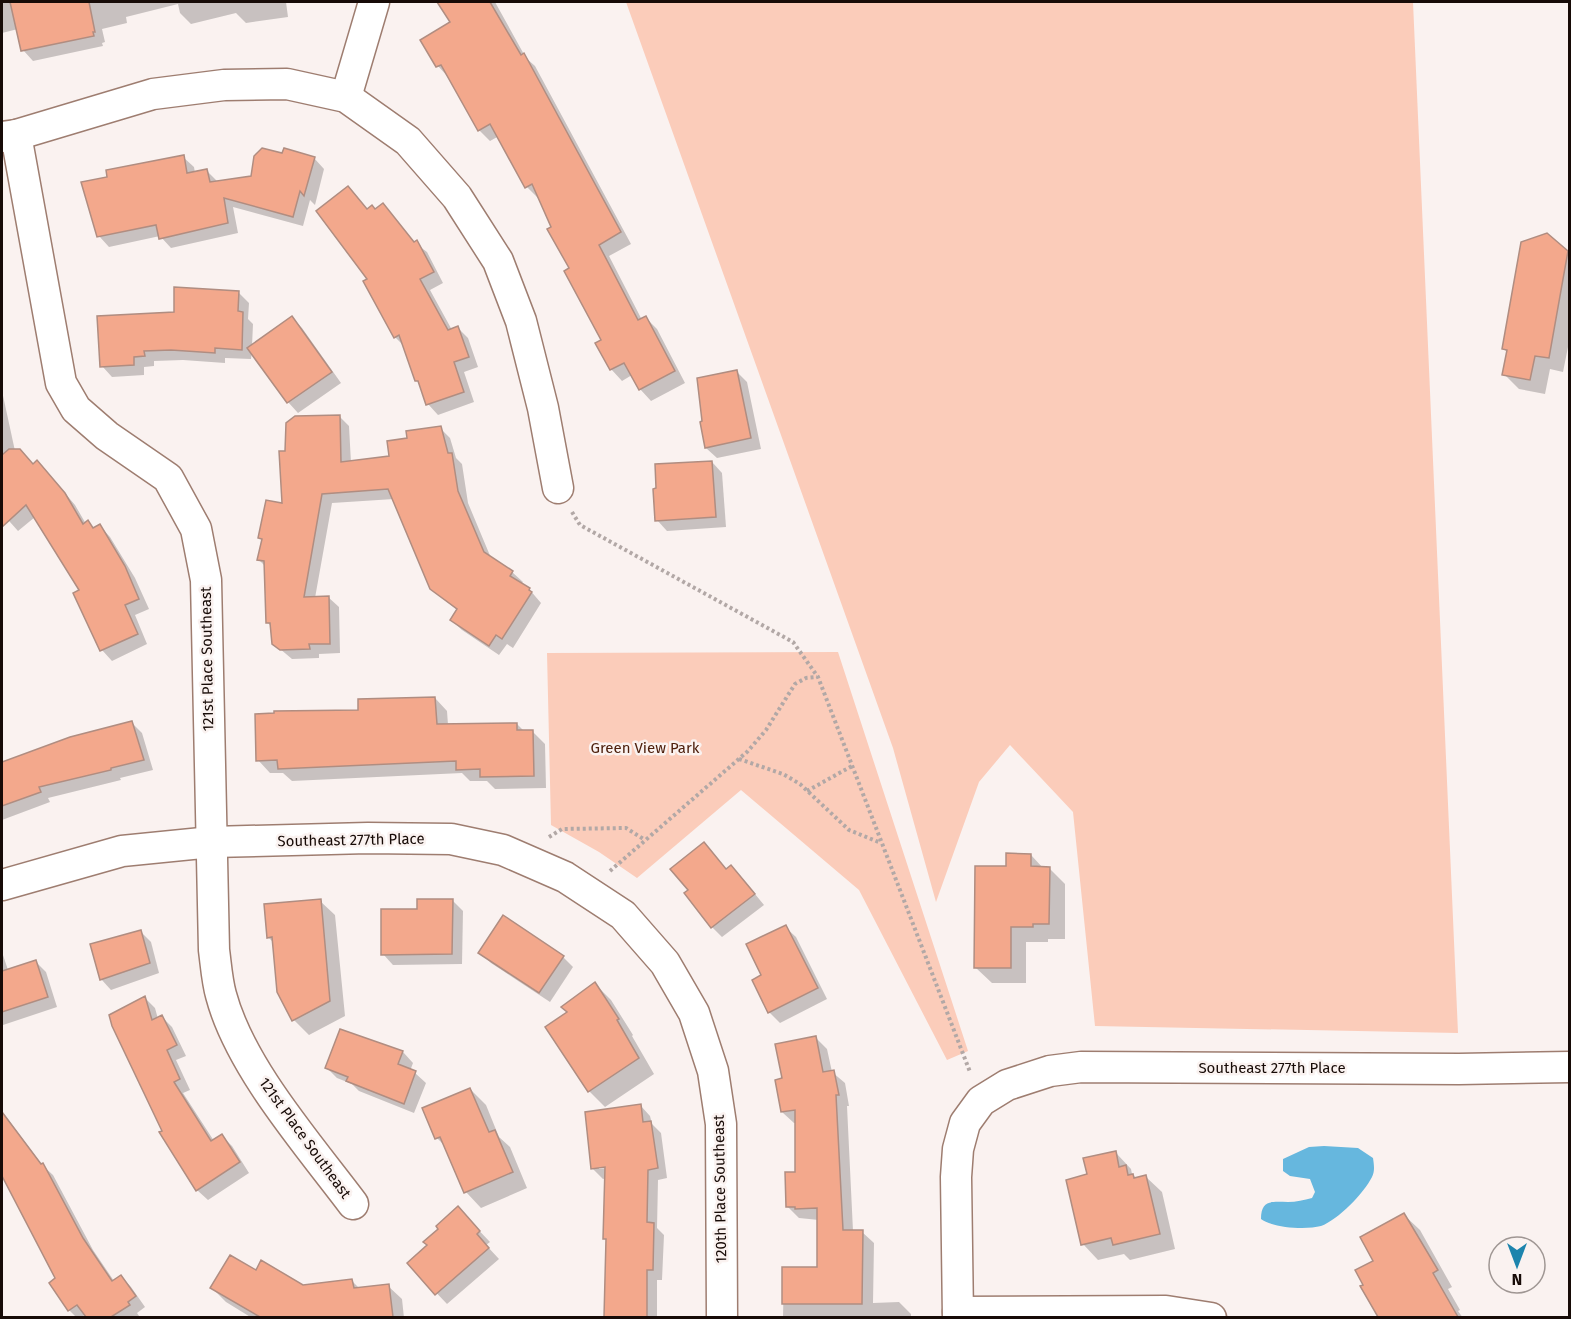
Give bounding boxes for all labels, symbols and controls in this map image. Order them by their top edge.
street label: 121st Place Southeast [197,586,217,732]
park label: Green View Park [591,739,700,757]
street label: Southeast 277th Place [277,830,425,850]
street label: Southeast 277th Place [1198,1059,1346,1077]
street label: 121st Place Southeast [255,1074,355,1202]
street label: 120th Place Southeast [710,1114,730,1264]
north arrow [1487,1235,1547,1295]
text: N [1512,1270,1522,1289]

